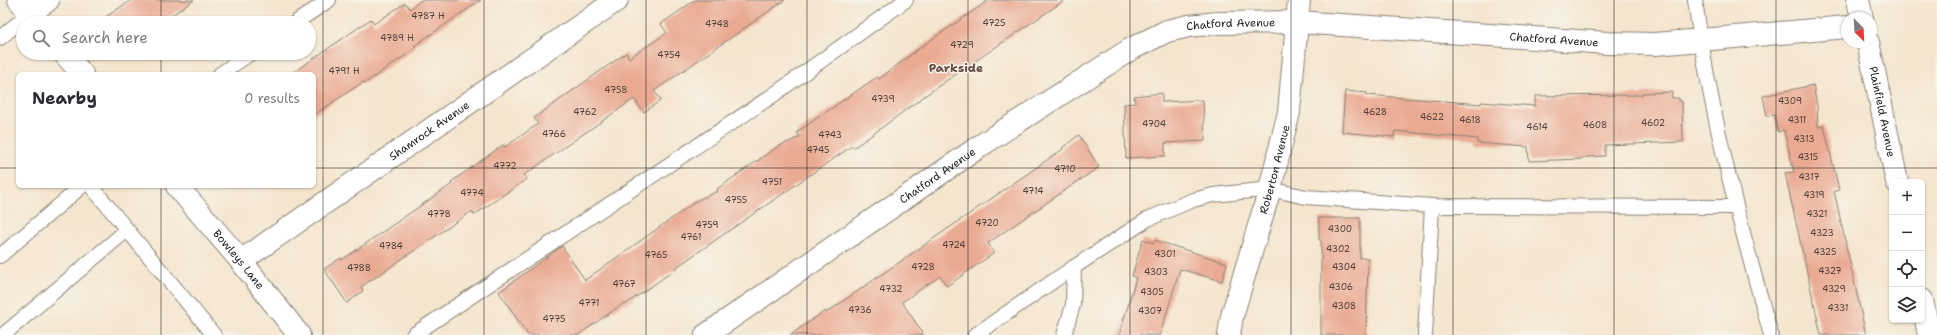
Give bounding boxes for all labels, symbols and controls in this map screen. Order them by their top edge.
house number: 4787 H [411,10,445,22]
north arrow [1841,12,1877,48]
street label: Chatford Avenue [1185,15,1275,34]
search box [16,16,316,60]
house number: 4725 [983,17,1005,29]
house number: 4748 [705,18,729,30]
icon: search [30,27,52,49]
text: Search here [62,28,148,48]
street label: Chatford Avenue [1509,29,1599,50]
house number: 4789 H [380,32,414,44]
house number: 4729 [950,39,974,51]
house number: 4754 [657,49,681,61]
district label: Parkside [929,60,983,76]
house number: 4791 H [328,65,360,77]
street label: Plainfield Avenue [1866,65,1899,158]
house number: 4758 [604,84,628,96]
text: Nearby [32,87,97,109]
text: 0 results [244,90,300,107]
house number: 4739 [871,93,895,105]
house number: 4309 [1778,95,1802,107]
street label: Shamrock Avenue [386,97,472,164]
house number: 4762 [573,106,597,118]
house number: 4628 [1363,106,1387,118]
house number: 4622 [1420,111,1444,123]
house number: 4618 [1459,114,1481,126]
house number: 4311 [1788,114,1806,126]
house number: 4602 [1641,117,1665,129]
house number: 4704 [1142,118,1166,130]
house number: 4608 [1583,119,1607,131]
house number: 4614 [1526,121,1548,133]
street label: Roberton Avenue [1255,123,1293,216]
house number: 4766 [542,128,566,140]
house number: 4743 [818,129,842,141]
house number: 4313 [1793,133,1815,145]
house number: 4745 [806,144,830,156]
street label: Chatford Avenue [896,144,978,207]
house number: 4315 [1798,151,1818,163]
house number: 4772 [493,160,517,172]
house number: 4710 [1054,163,1076,175]
house number: 4317 [1798,171,1820,183]
house number: 4751 [762,176,782,188]
map controls [1889,179,1925,323]
button: + [1889,179,1925,215]
house number: 4714 [1022,185,1044,197]
house number: 4774 [460,187,484,199]
house number: 4319 [1803,189,1825,201]
house number: 4755 [725,194,747,206]
house number: 4778 [427,208,451,220]
house number: 4321 [1807,208,1828,220]
button: − [1889,215,1925,251]
house number: 4720 [975,217,999,229]
house number: 4759 [695,219,719,231]
house number: 4300 [1328,223,1352,235]
street label: Bowleys Lane [210,226,268,292]
house number: 4323 [1810,227,1834,239]
house number: 4761 [680,231,702,243]
house number: 4724 [942,239,966,251]
house number: 4784 [379,240,403,252]
house number: 4302 [1326,243,1350,255]
house number: 4325 [1813,246,1837,258]
house number: 4301 [1154,248,1176,260]
house number: 4765 [644,249,668,261]
button: locate [1889,251,1925,287]
house number: 4728 [911,261,935,273]
house number: 4304 [1332,261,1356,273]
house number: 4788 [347,262,371,274]
house number: 4327 [1818,265,1842,277]
house number: 4303 [1144,266,1168,278]
house number: 4767 [612,278,636,290]
house number: 4306 [1329,281,1353,293]
house number: 4732 [879,283,903,295]
house number: 4329 [1822,283,1846,295]
house number: 4305 [1140,286,1164,298]
button: layers [1889,287,1925,323]
house number: 4771 [578,297,600,309]
house number: 4308 [1332,300,1356,312]
house number: 4331 [1827,302,1849,314]
house number: 4736 [848,304,872,316]
house number: 4307 [1138,305,1162,317]
house number: 4775 [543,313,565,325]

